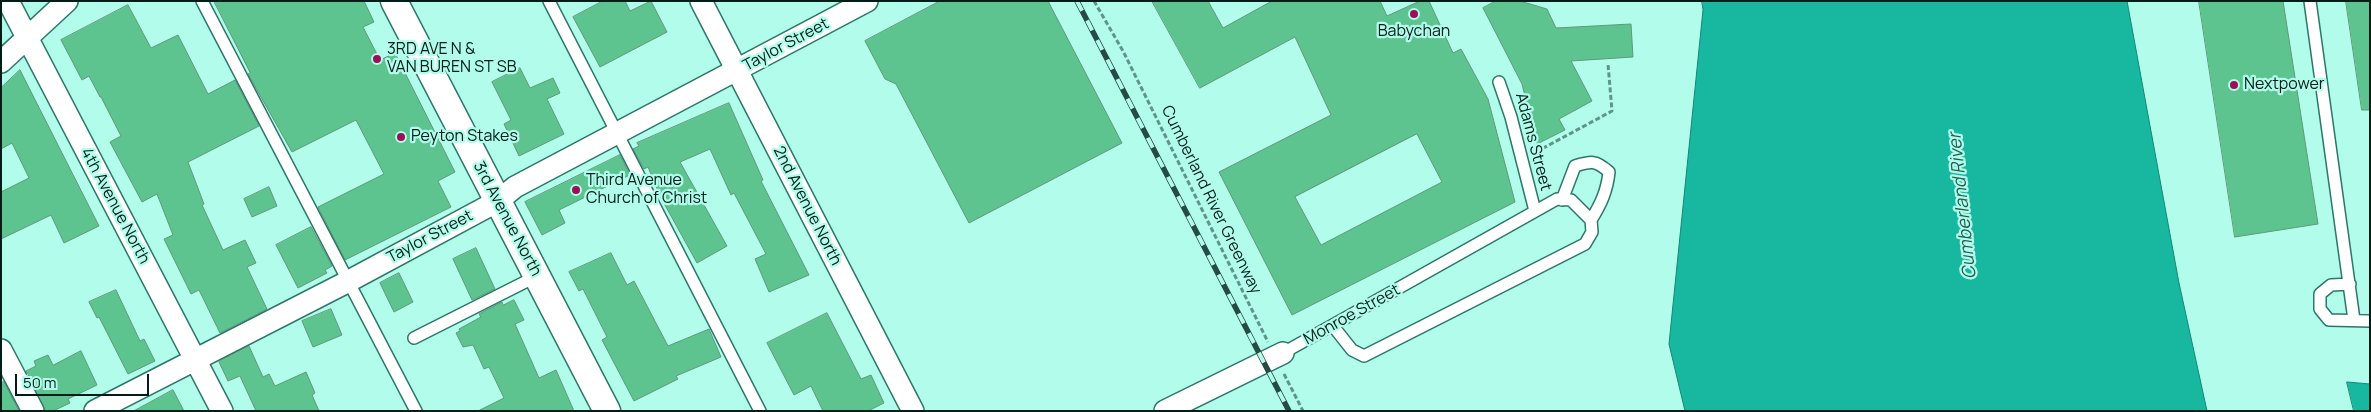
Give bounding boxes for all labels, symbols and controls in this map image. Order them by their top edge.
marker: Babychan [1408,8,1420,20]
street label: Taylor Street [740,14,832,76]
place label: Babychan [1378,22,1450,42]
place label: 3RD AVE N & VAN BUREN ST SB [387,40,517,78]
marker: 3RD AVE N & VAN BUREN ST SB [371,53,383,65]
place label: Nextpower [2244,75,2325,95]
marker: Nextpower [2228,79,2240,91]
street label: Adams Street [1511,91,1555,193]
street label: Cumberland River Greenway [1157,103,1265,297]
place label: Peyton Stakes [411,127,518,147]
marker: Peyton Stakes [395,131,407,143]
water label: Cumberland River [1945,132,1981,280]
street label: 2nd Avenue North [769,143,845,269]
street label: 4th Avenue North [76,145,154,267]
street label: 3rd Avenue North [469,158,545,280]
place label: Third Avenue Church of Christ [586,171,707,209]
marker: Third Avenue Church of Christ [570,184,582,196]
street label: Taylor Street [384,206,476,268]
street label: Monroe Street [1301,281,1403,349]
scale bar [18,364,151,396]
text: 50 m [23,372,57,393]

